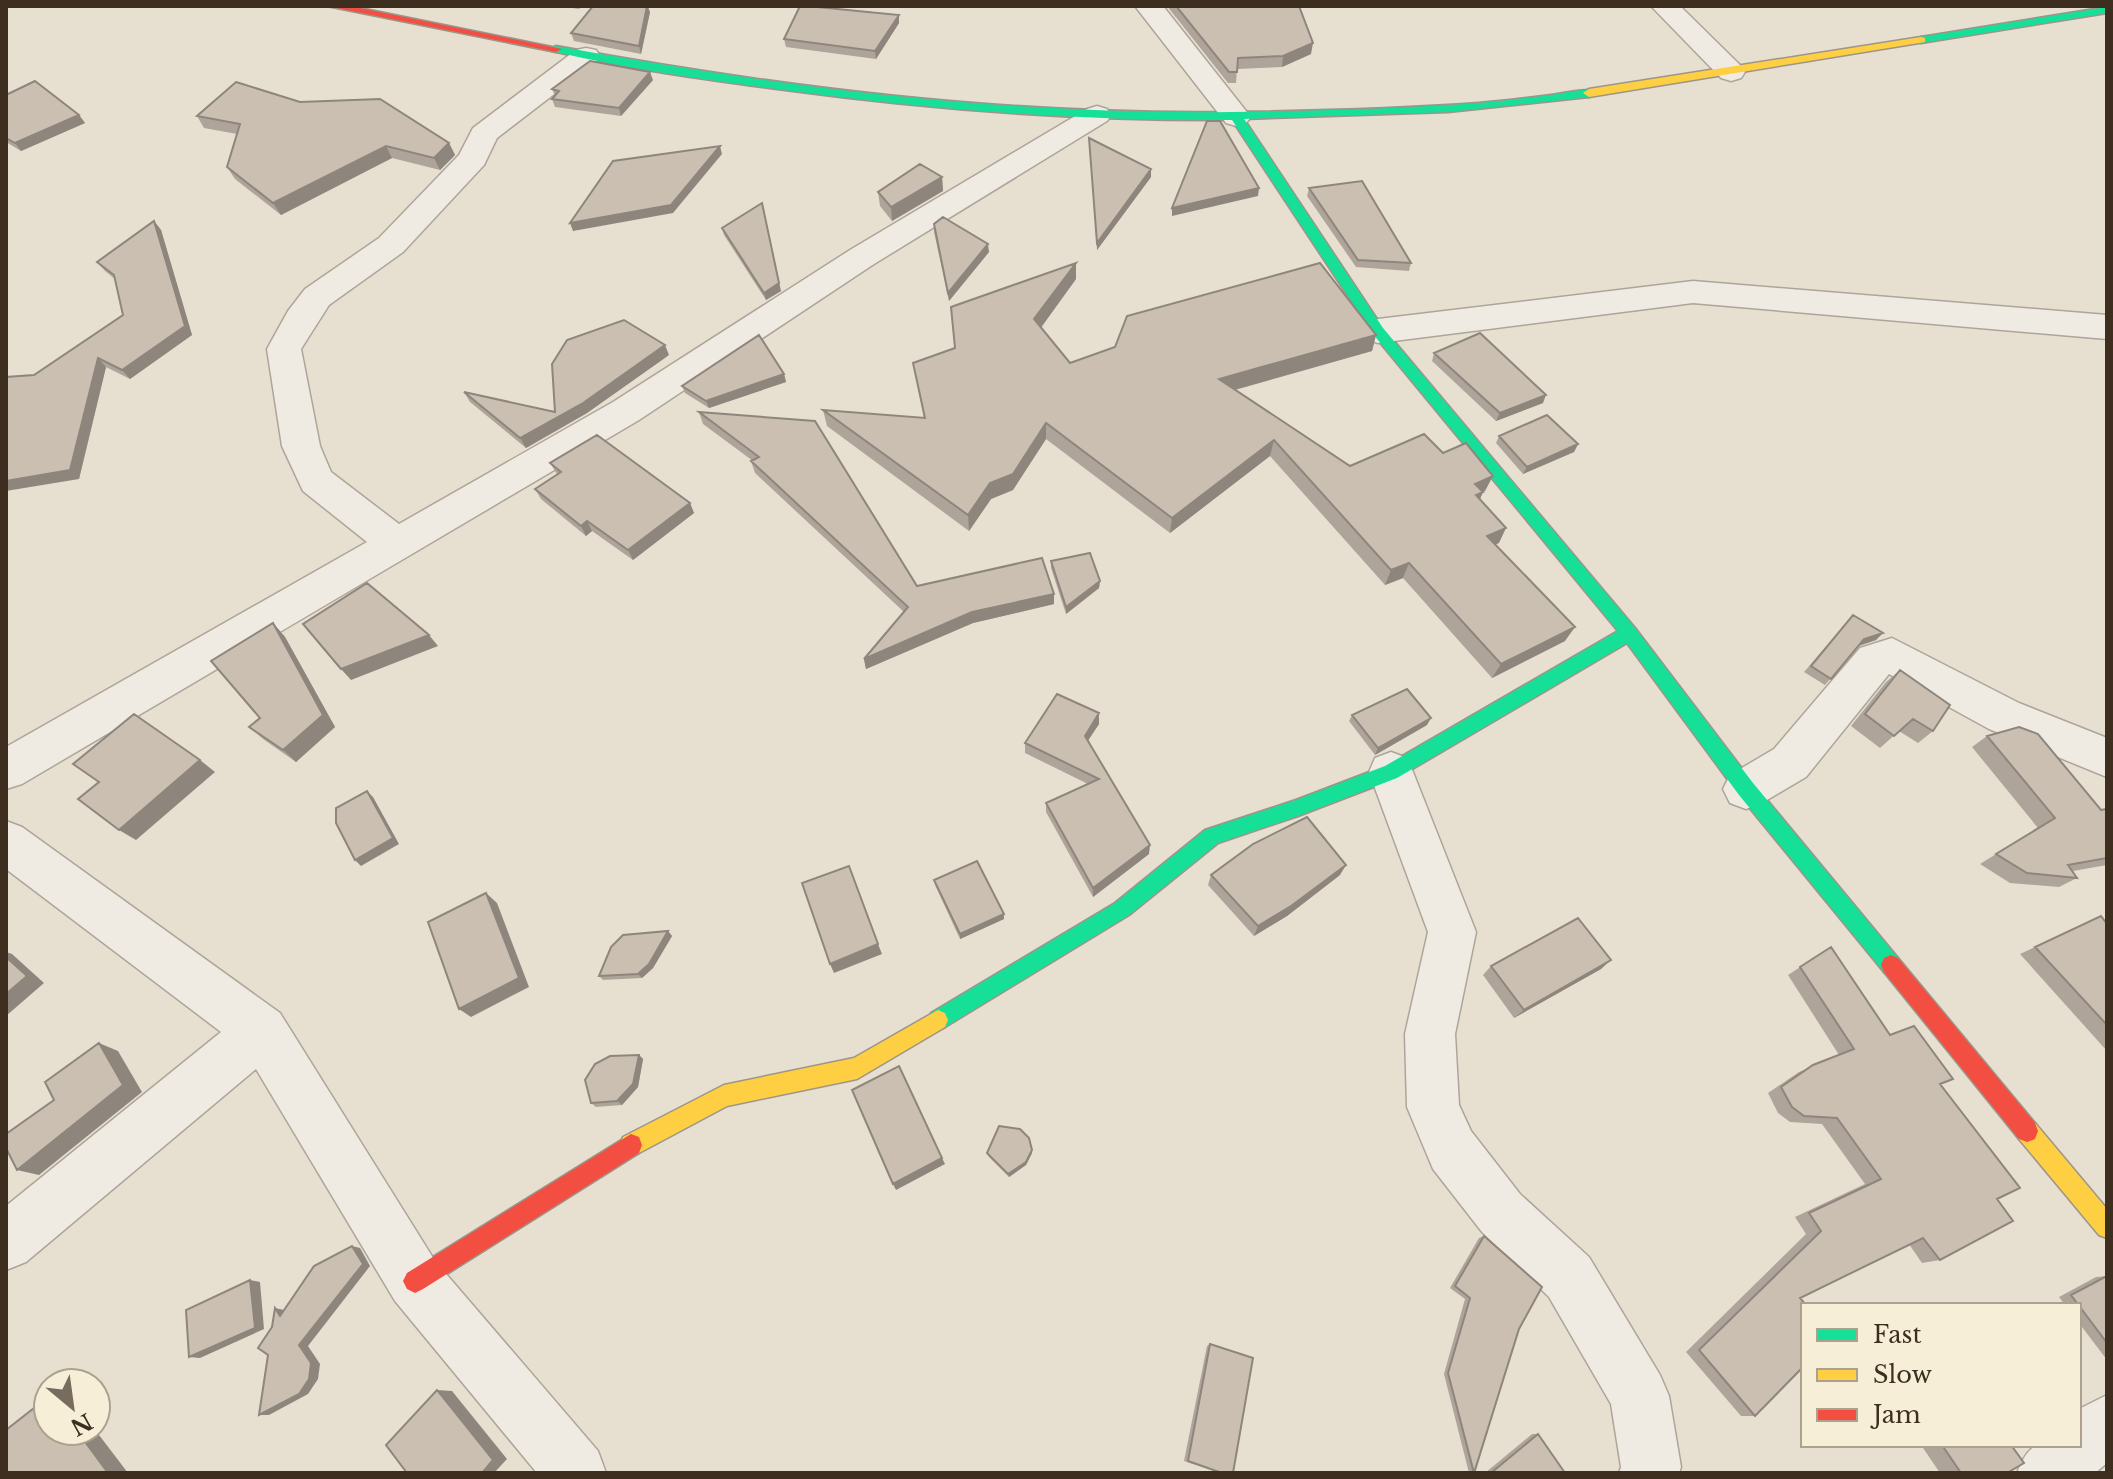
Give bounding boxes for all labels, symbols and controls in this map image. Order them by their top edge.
legend [1801,1303,2081,1447]
text: Fast [1873,1320,1921,1349]
text: Slow [1873,1360,1932,1389]
north arrow [32,1367,112,1447]
text: Jam [1870,1400,1921,1429]
text: N [66,1407,97,1441]

